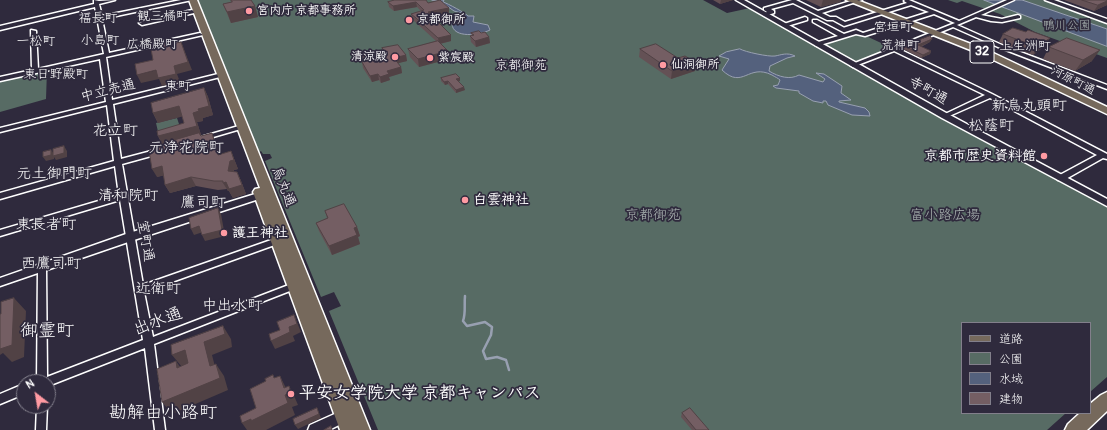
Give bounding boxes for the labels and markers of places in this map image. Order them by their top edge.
place label: 宮内庁 京都事務所 [257,4,356,18]
marker: 宮内庁 京都事務所 [244,6,254,16]
place label: 京都御所 [417,13,465,27]
marker: 京都御所 [404,15,414,25]
place label: 清涼殿 [351,50,387,64]
place label: 紫宸殿 [438,51,474,65]
marker: 清涼殿 [390,52,400,62]
marker: 紫宸殿 [425,53,435,63]
place label: 仙洞御所 [671,58,719,72]
marker: 仙洞御所 [658,60,668,70]
place label: 京都市歴史資料館 [924,148,1036,164]
marker: 京都市歴史資料館 [1039,151,1049,161]
place label: 白雲神社 [473,192,529,208]
marker: 白雲神社 [460,195,470,205]
place label: 護王神社 [232,225,288,241]
marker: 護王神社 [219,228,229,238]
place label: 平安女学院大学 京都キャンパス [299,384,541,404]
marker: 平安女学院大学 京都キャンパス [286,389,296,399]

